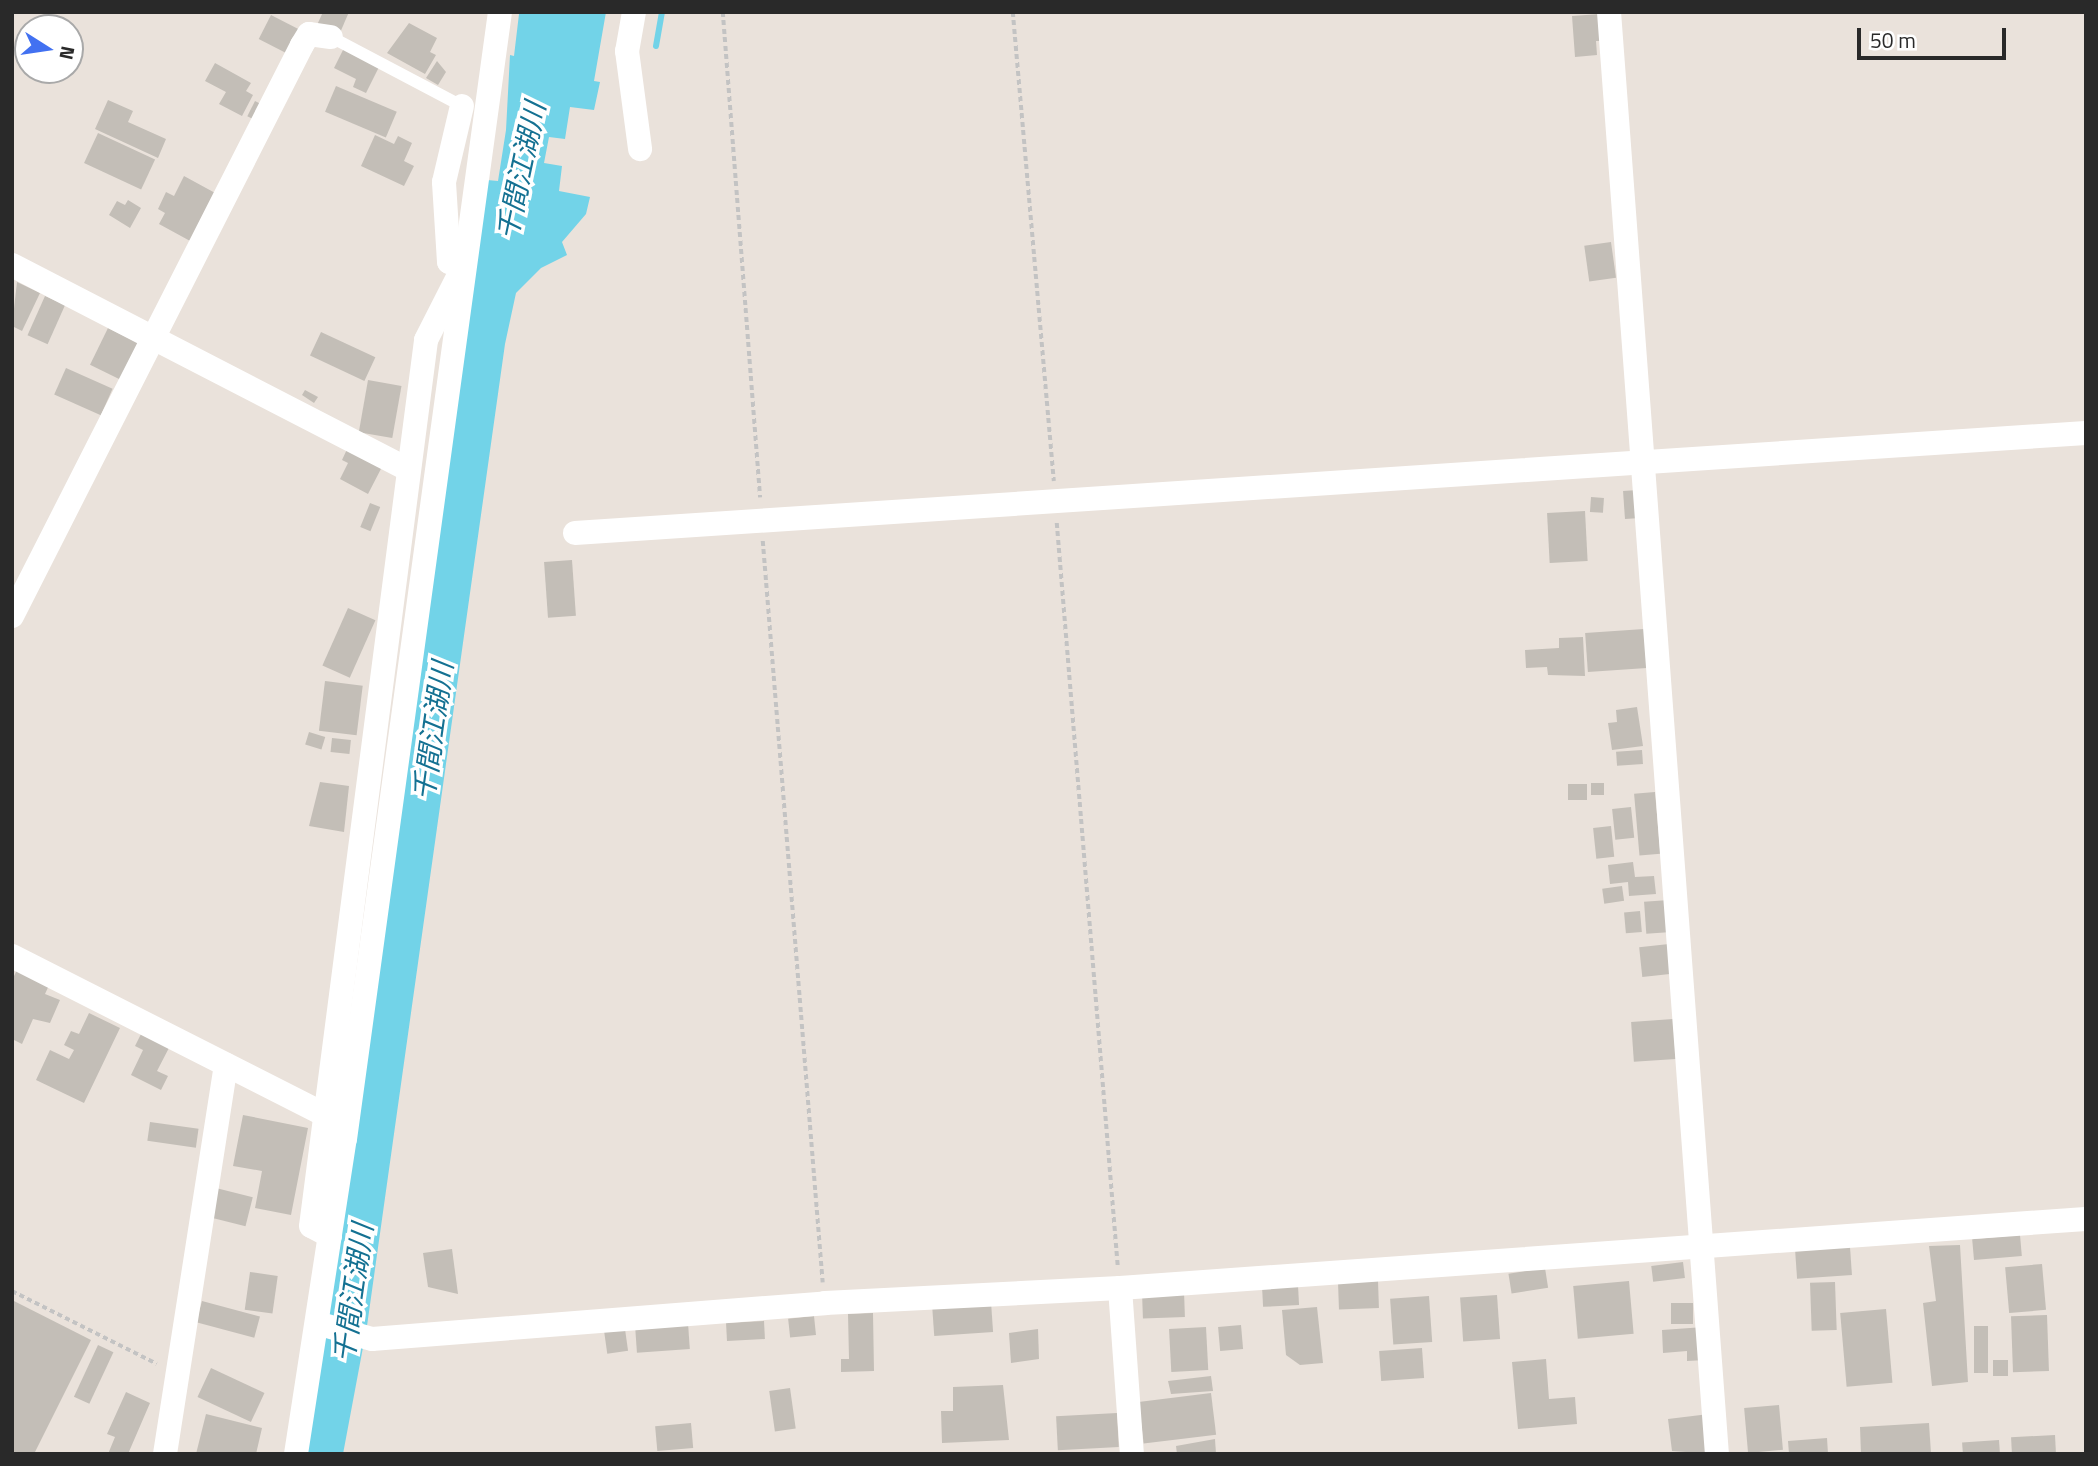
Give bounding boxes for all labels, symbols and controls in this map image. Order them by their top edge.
north arrow [14,14,84,84]
scale bar [1860,14,2009,58]
text: 50 m [1870,24,1916,56]
text: N [53,44,84,63]
water label: 千間江湖川 [490,99,552,243]
water label: 千間江湖川 [407,659,459,803]
water label: 千間江湖川 [327,1221,379,1365]

